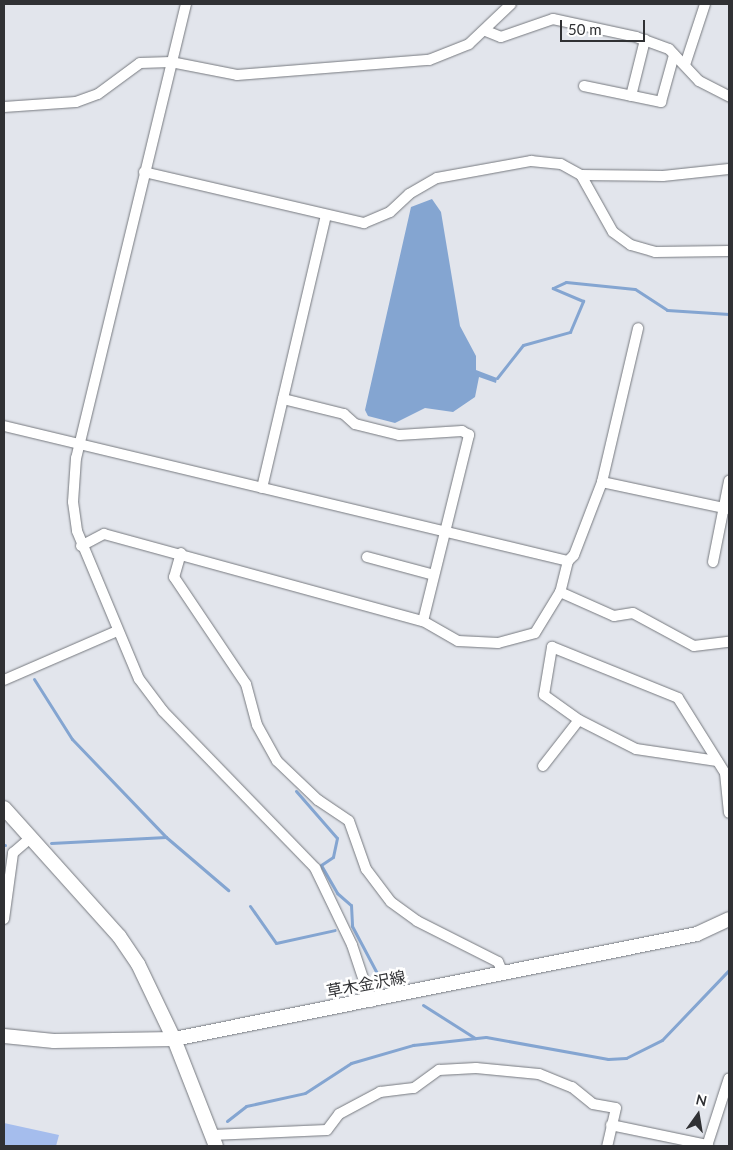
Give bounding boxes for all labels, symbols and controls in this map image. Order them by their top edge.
scale bar [563,10,648,42]
text: 50 m [568,20,602,38]
street label: 草木金沢線 [325,967,407,1001]
north arrow [673,1090,723,1140]
text: N [694,1090,709,1109]

